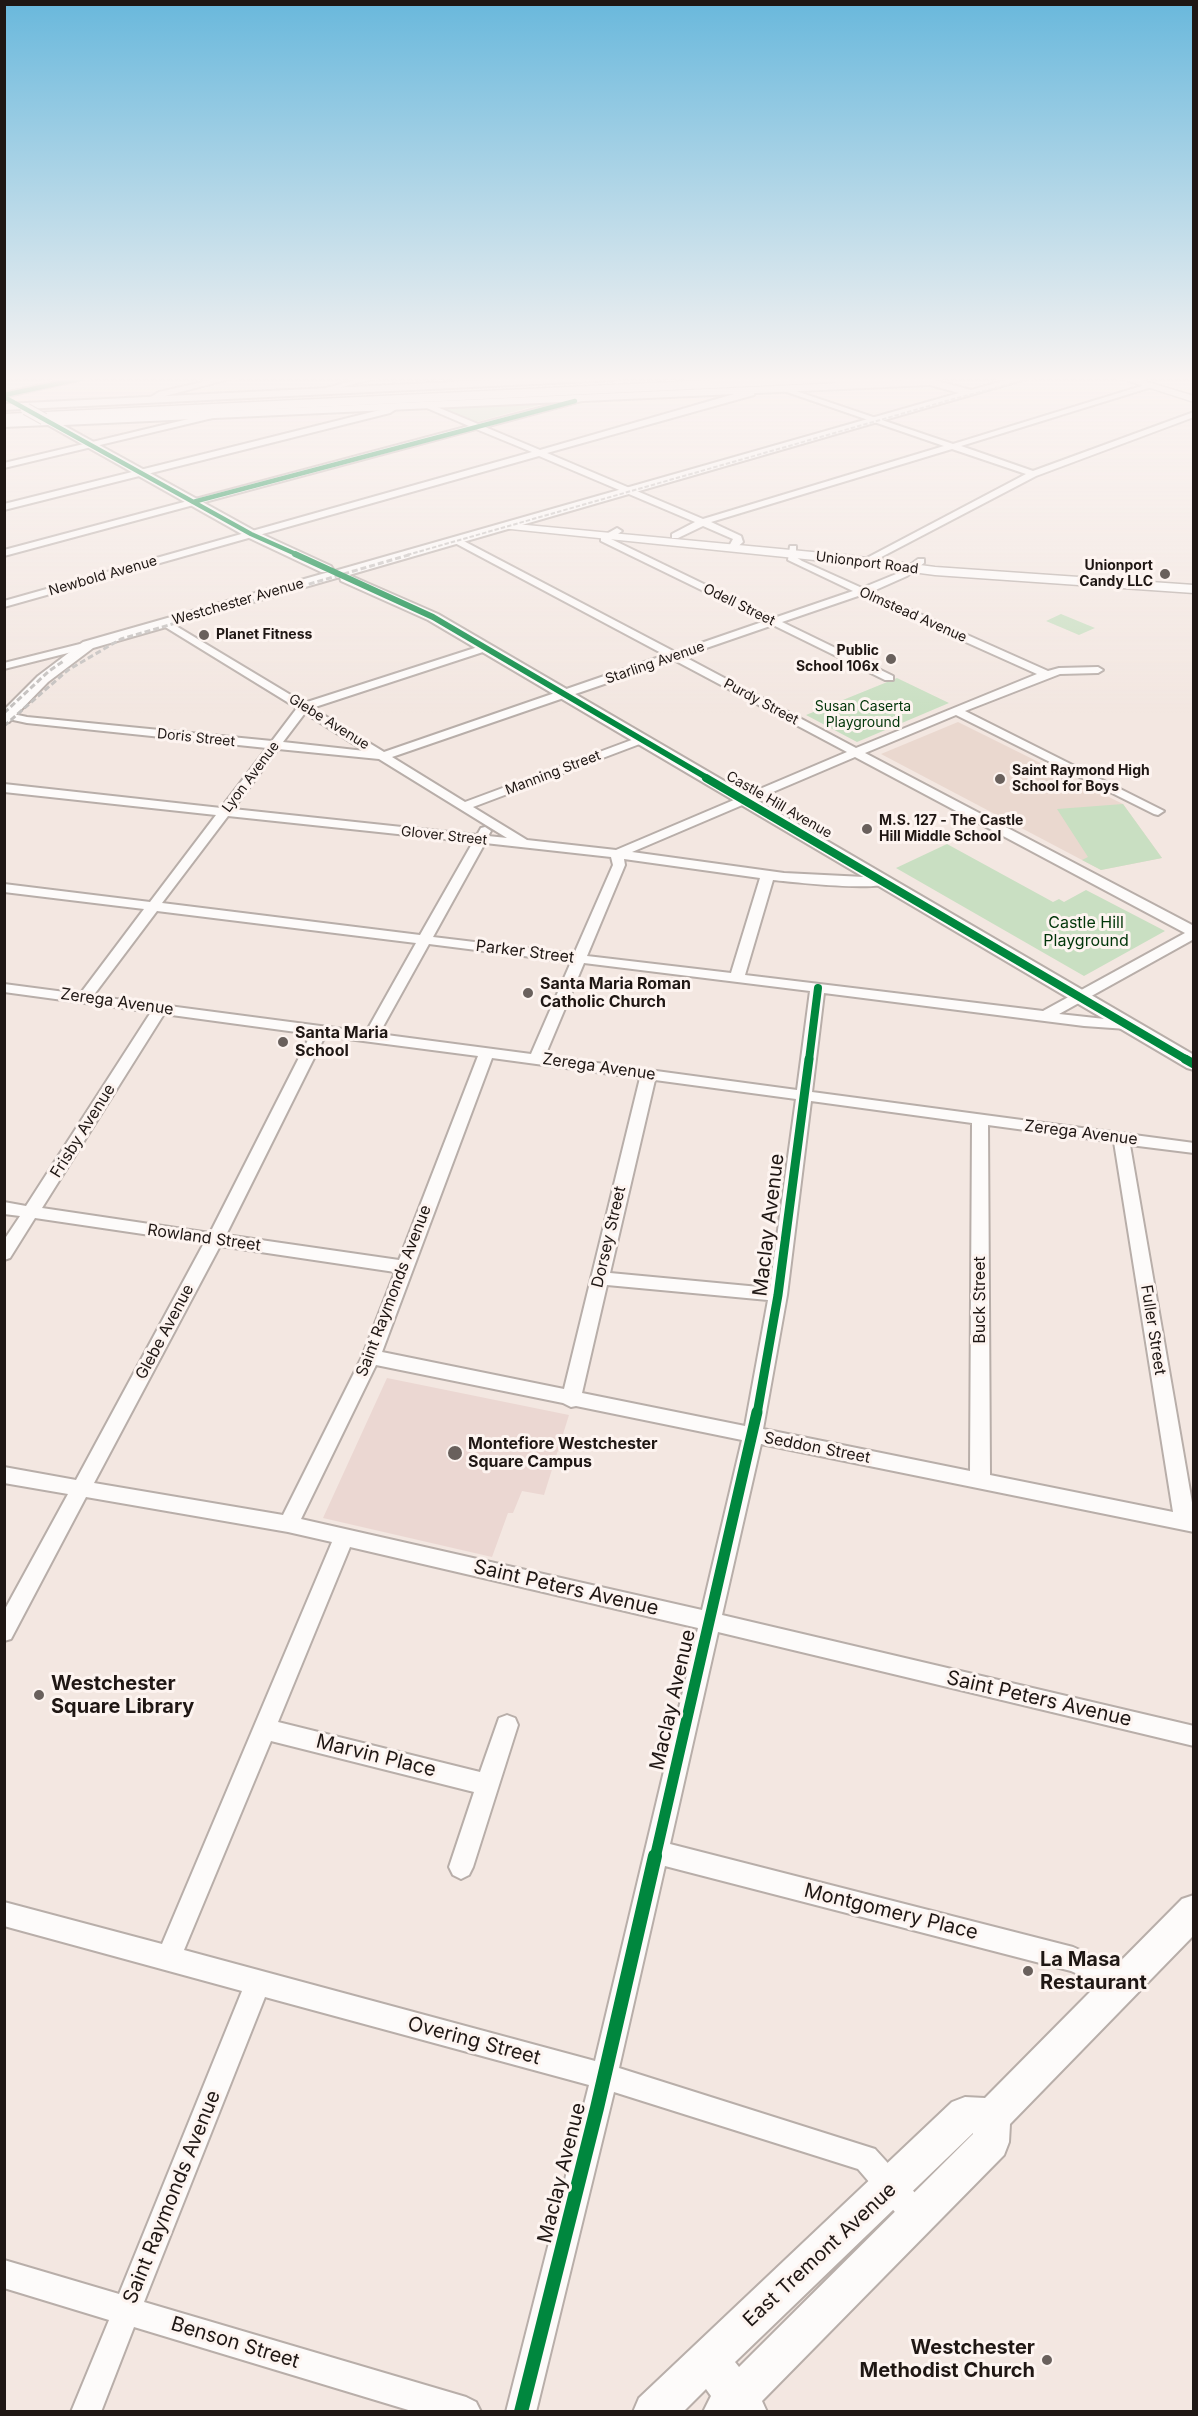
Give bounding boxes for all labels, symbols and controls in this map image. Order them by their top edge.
street label: Unionport Road [815,548,919,578]
street label: Newbold Avenue [47,552,159,600]
place label: Unionport Candy LLC [1079,558,1153,590]
marker: Unionport Candy LLC [1158,567,1172,581]
street label: Westchester Avenue [170,575,306,629]
street label: Odell Street [700,580,778,630]
street label: Olmstead Avenue [857,584,969,646]
place label: Planet Fitness [216,627,312,643]
marker: Planet Fitness [197,628,211,642]
street label: Starling Avenue [603,638,707,688]
place label: Public School 106x [796,643,879,676]
marker: Public School 106x [884,652,898,666]
street label: Purdy Street [721,675,801,729]
street label: Glebe Avenue [286,691,372,753]
park label: Susan Caserta Playground [815,699,911,732]
street label: Doris Street [156,726,236,750]
street label: Lyon Avenue [219,738,283,816]
street label: Manning Street [503,747,603,799]
place label: Saint Raymond High School for Boys [1012,763,1150,796]
street label: Castle Hill Avenue [723,768,835,842]
marker: Saint Raymond High School for Boys [993,772,1007,786]
place label: M.S. 127 - The Castle Hill Middle School [879,813,1023,846]
marker: M.S. 127 - The Castle Hill Middle School [860,822,874,836]
street label: Glover Street [400,823,488,849]
park label: Castle Hill Playground [1043,913,1129,951]
street label: Parker Street [475,936,575,968]
place label: Santa Maria Roman Catholic Church [540,974,691,1012]
street label: Zerega Avenue [59,985,175,1019]
marker: Santa Maria Roman Catholic Church [521,986,535,1000]
place label: Santa Maria School [295,1023,388,1061]
marker: Santa Maria School [276,1035,290,1049]
street label: Zerega Avenue [541,1050,657,1084]
street label: Frisby Avenue [47,1081,119,1181]
street label: Zerega Avenue [1023,1117,1139,1149]
street label: Maclay Avenue [748,1152,790,1298]
street label: Dorsey Street [588,1185,630,1289]
street label: Saint Raymonds Avenue [352,1202,436,1380]
street label: Rowland Street [146,1221,262,1255]
street label: Buck Street [970,1256,990,1344]
street label: Glebe Avenue [132,1281,198,1383]
street label: Fuller Street [1136,1284,1170,1376]
street label: Seddon Street [762,1428,872,1468]
place label: Montefiore Westchester Square Campus [468,1434,658,1472]
marker: Montefiore Westchester Square Campus [446,1444,464,1462]
street label: Saint Peters Avenue [471,1555,661,1621]
street label: Maclay Avenue [645,1627,701,1773]
street label: Saint Peters Avenue [944,1666,1134,1732]
place label: Westchester Square Library [51,1672,194,1719]
marker: Westchester Square Library [32,1688,46,1702]
street label: Marvin Place [314,1730,438,1782]
street label: Montgomery Place [802,1879,980,1945]
place label: La Masa Restaurant [1040,1948,1147,1995]
marker: La Masa Restaurant [1021,1964,1035,1978]
street label: Overing Street [405,2012,543,2070]
street label: Saint Raymonds Avenue [118,2087,226,2307]
street label: Maclay Avenue [533,2100,591,2246]
street label: East Tremont Avenue [739,2178,901,2332]
street label: Benson Street [168,2312,302,2374]
place label: Westchester Methodist Church [860,2336,1035,2383]
marker: Westchester Methodist Church [1040,2353,1054,2367]

